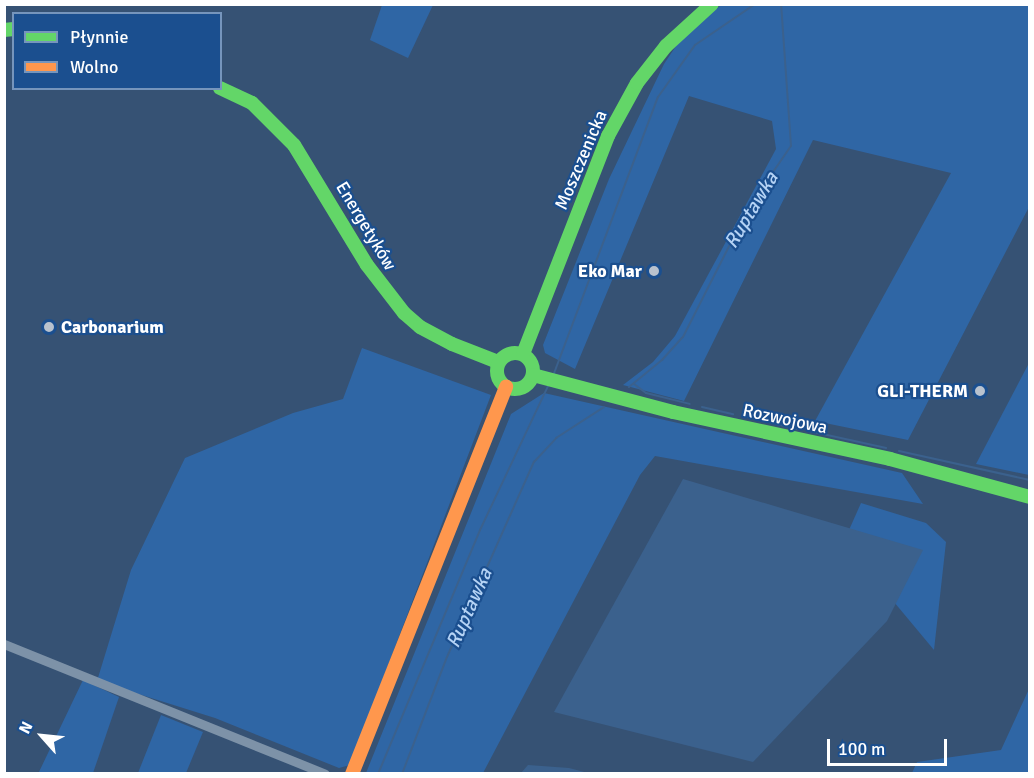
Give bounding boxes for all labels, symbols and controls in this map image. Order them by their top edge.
legend [12,12,222,90]
text: Płynnie [70,26,128,48]
text: Wolno [70,56,118,78]
street label: Moszczenicka [550,107,612,213]
water label: Ruptawka [719,168,783,252]
street label: Energetyków [331,178,401,274]
place label: Eko Mar [578,260,642,282]
marker: Eko Mar [647,264,661,278]
place label: Carbonarium [61,316,164,338]
marker: Carbonarium [42,320,56,334]
place label: GLI-THERM [877,380,968,402]
marker: GLI-THERM [973,384,987,398]
street label: Rozwojowa [741,400,829,438]
water label: Ruptawka [441,564,497,652]
north arrow [12,706,72,766]
text: N [15,718,37,737]
scale bar [830,727,950,765]
text: 100 m [838,738,885,760]

